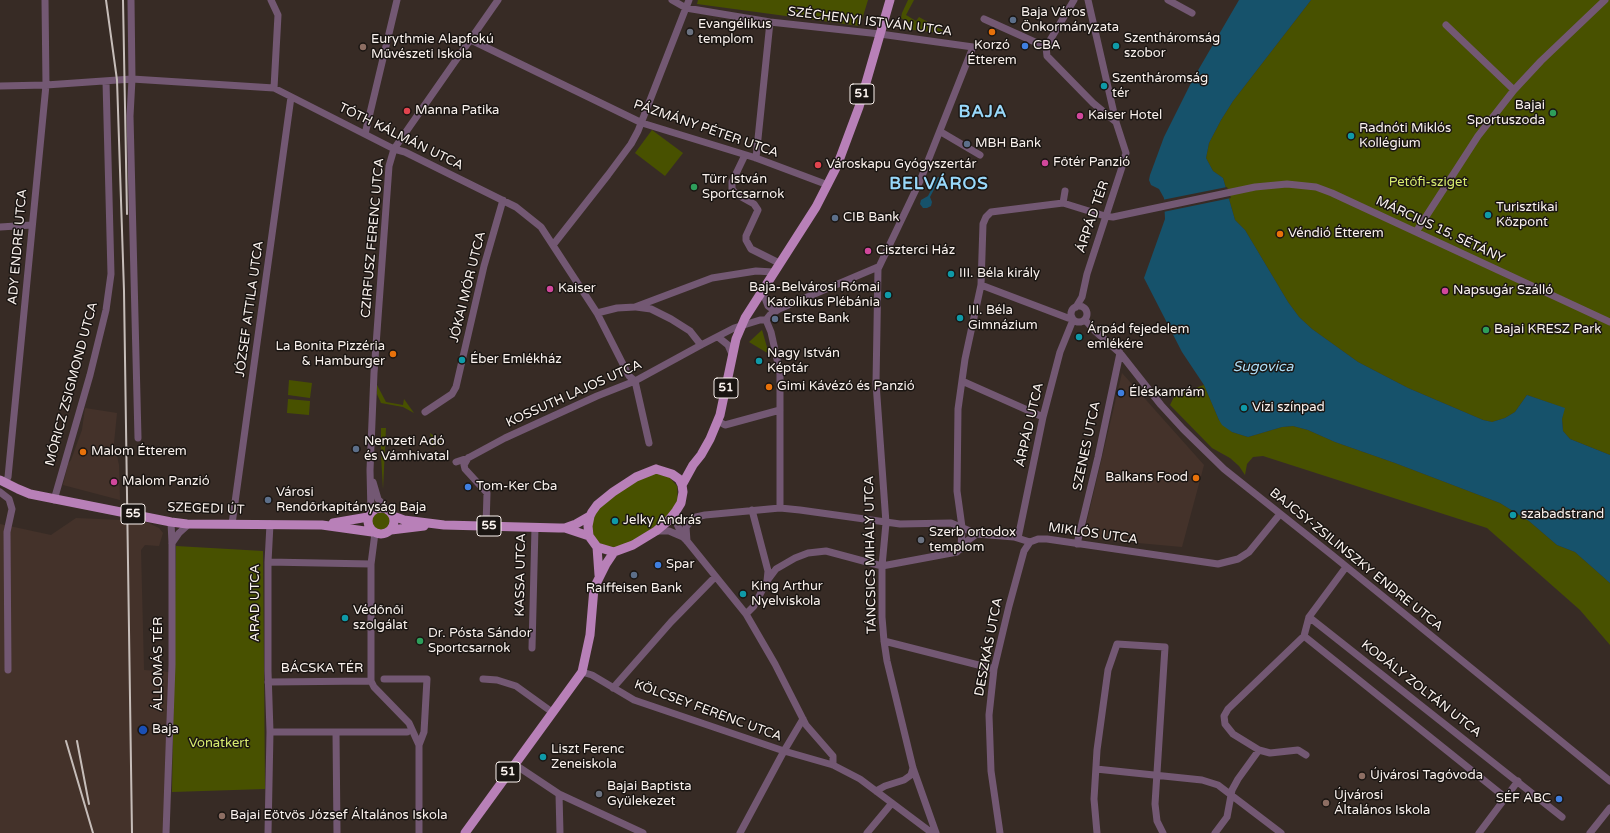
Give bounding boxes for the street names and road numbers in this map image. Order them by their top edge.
street label: SZÉCHENYI ISTVÁN UTCA [787,4,953,40]
road number: 51 [850,84,874,104]
street label: PÁZMÁNY PÉTER UTCA [631,97,781,161]
street label: TÓTH KÁLMÁN UTCA [336,100,466,174]
street label: CZIRFUSZ FERENC UTCA [358,157,388,319]
street label: ÁRPÁD TÉR [1073,179,1113,255]
street label: ADY ENDRE UTCA [5,188,31,306]
street label: MÁRCIUS 15. SÉTÁNY [1373,193,1507,267]
street label: JÓKAI MÓR UTCA [447,230,489,344]
street label: JÓZSEF ATTILA UTCA [233,240,267,378]
street label: MÓRICZ ZSIGMOND UTCA [43,300,101,468]
street label: KOSSUTH LAJOS UTCA [504,357,644,431]
road number: 51 [714,378,738,398]
street label: ÁRPÁD UTCA [1013,381,1047,469]
street label: SZENES UTCA [1070,400,1104,492]
street label: TÁNCSICS MIHÁLY UTCA [862,476,880,634]
street label: BAJCSY-ZSILINSZKY ENDRE UTCA [1266,485,1446,635]
street label: SZEGEDI ÚT [167,500,245,518]
road number: 55 [121,504,145,524]
road number: 55 [477,516,501,536]
street label: MIKLÓS UTCA [1047,520,1139,548]
street label: KASSA UTCA [512,533,530,617]
street label: ARAD UTCA [248,564,264,642]
street label: DESZKÁS UTCA [972,596,1006,698]
street label: ÁLLOMÁS TÉR [151,617,167,711]
street label: KODÁLY ZOLTÁN UTCA [1358,637,1484,741]
street label: BÁCSKA TÉR [281,661,363,677]
street label: KÖLCSEY FERENC UTCA [632,677,784,745]
road number: 51 [496,762,520,782]

